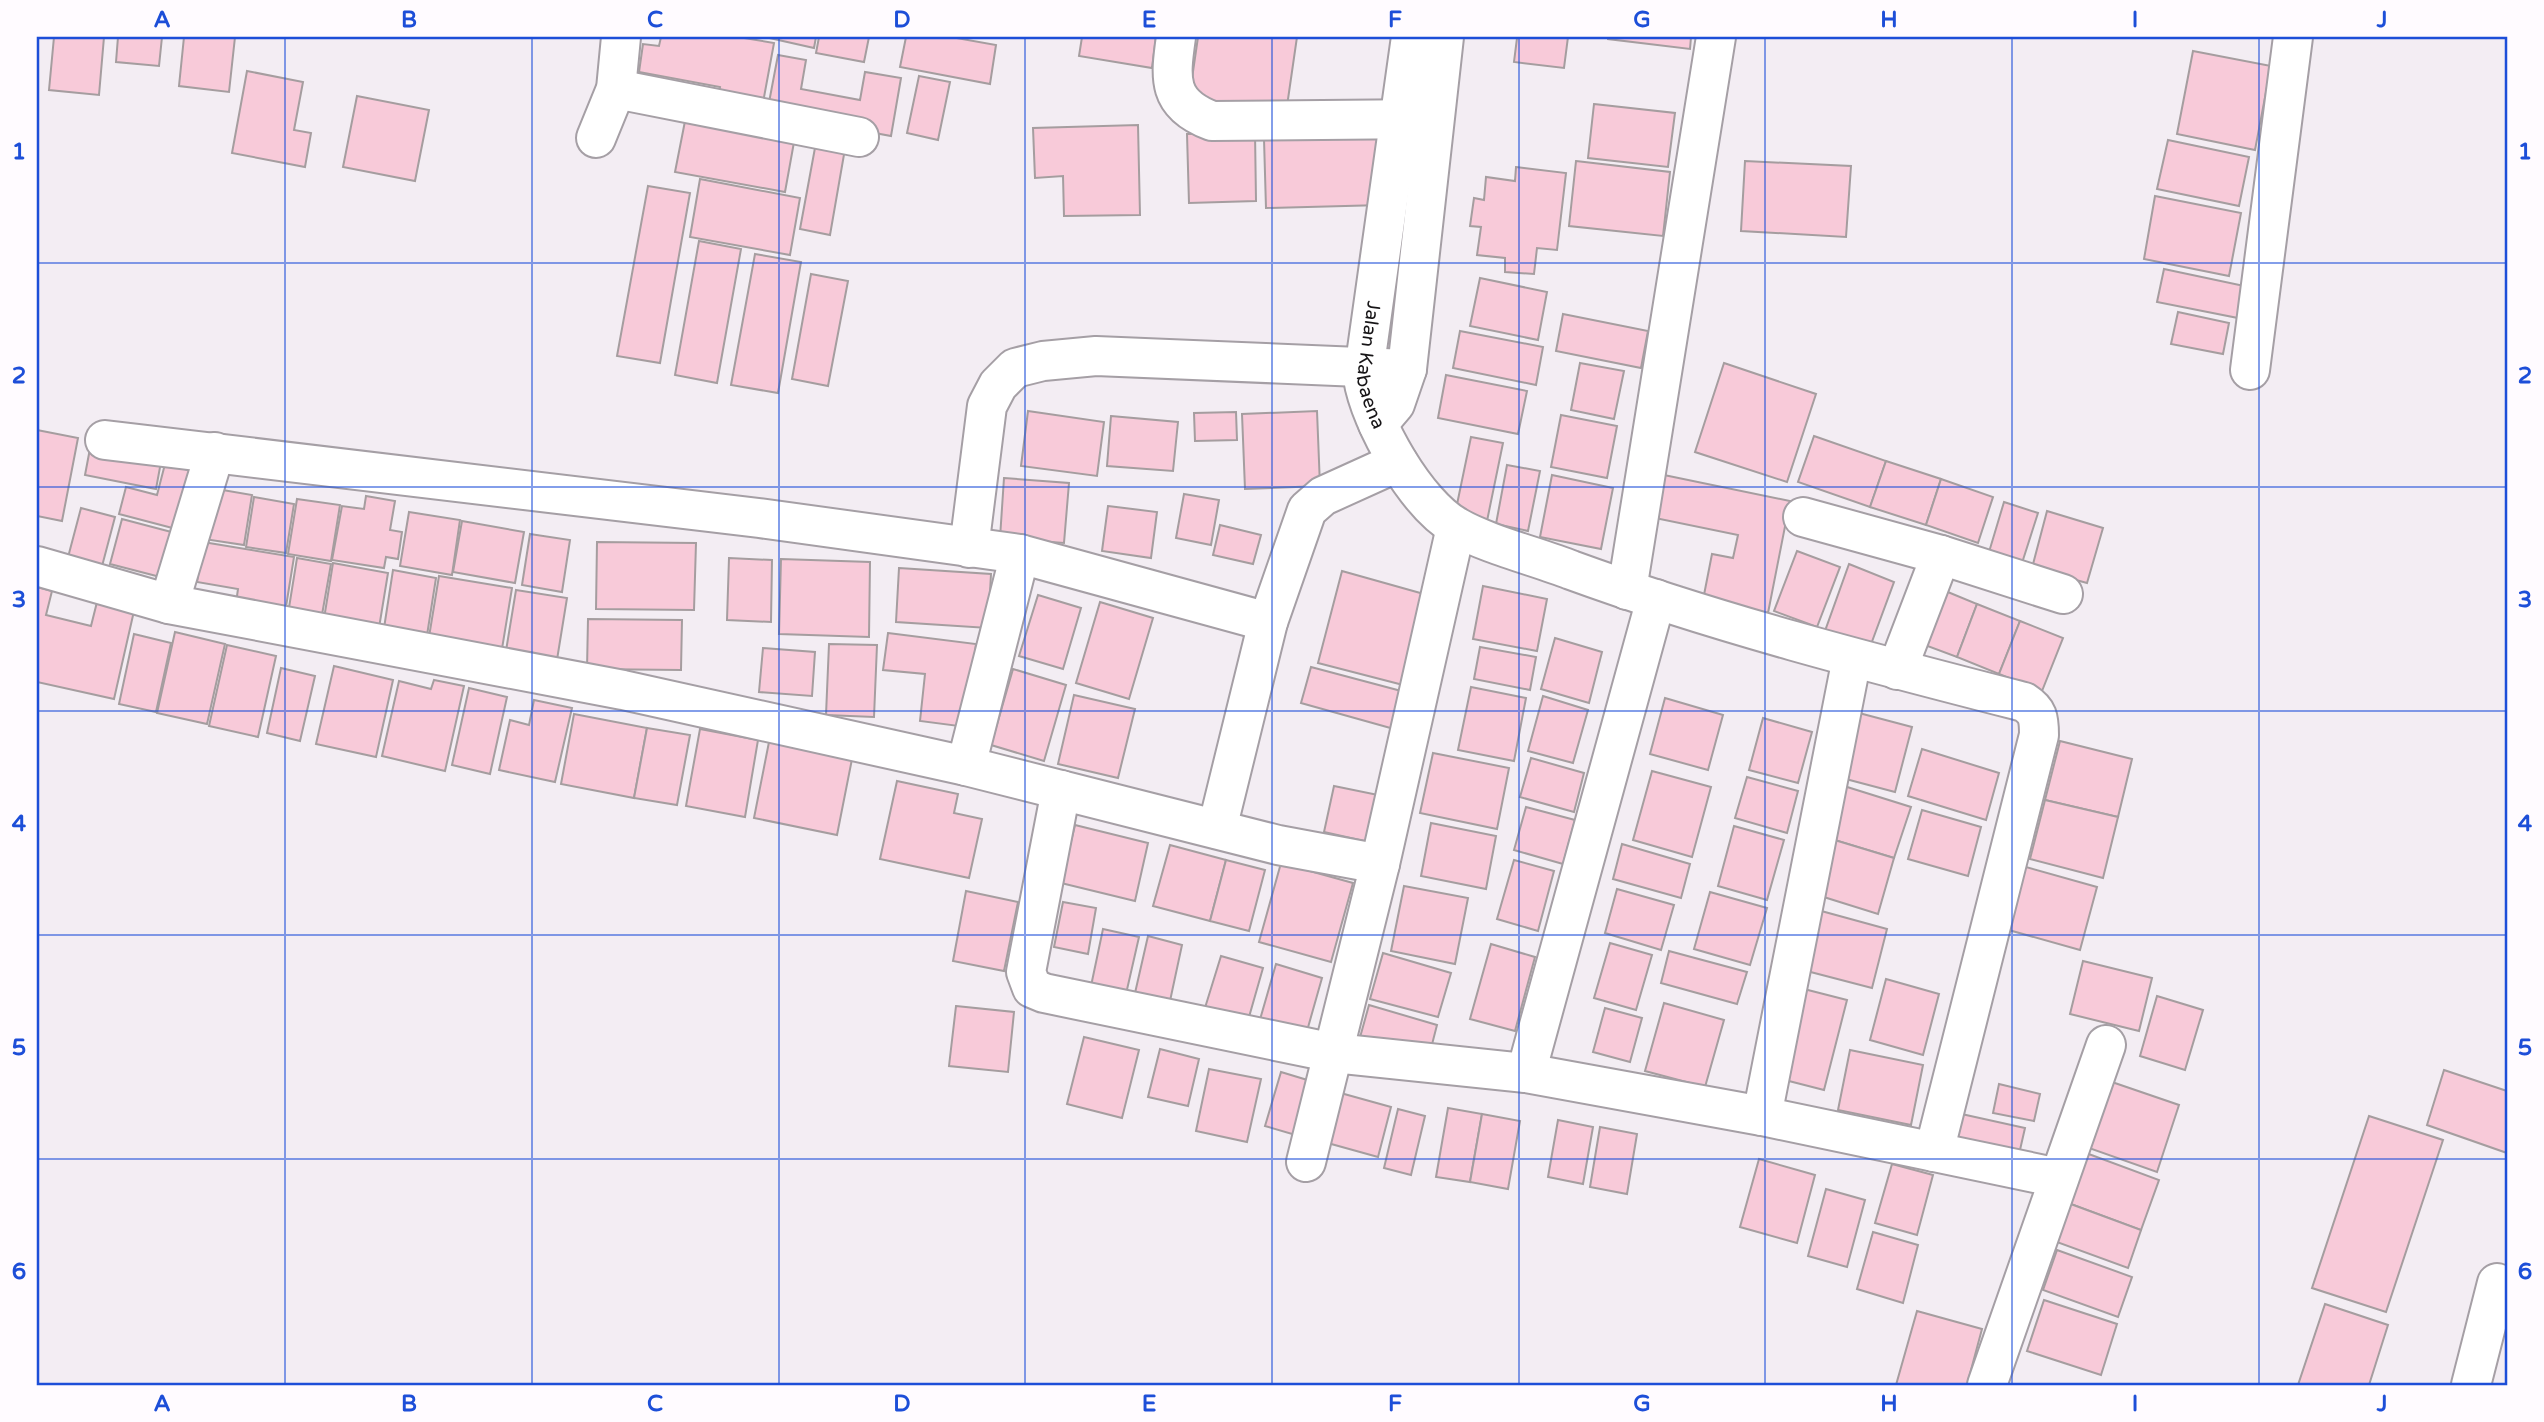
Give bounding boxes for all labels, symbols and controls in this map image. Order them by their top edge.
text: A [153,6,171,34]
text: B [401,6,417,34]
text: C [647,6,663,34]
text: D [893,6,911,34]
text: E [1142,6,1156,34]
text: F [1388,6,1402,34]
text: G [1633,6,1651,34]
text: H [1880,6,1898,34]
text: I [2132,6,2138,34]
text: J [2376,6,2387,34]
text: 1 [12,138,26,166]
text: 1 [2518,138,2532,166]
street label: Jalan Kabaena [1352,300,1390,432]
text: 2 [12,362,26,390]
text: 2 [2518,362,2532,390]
text: 3 [12,586,26,614]
text: 3 [2518,586,2532,614]
text: 4 [12,810,27,838]
text: 4 [2518,810,2533,838]
text: 5 [12,1034,26,1062]
text: 5 [2518,1034,2532,1062]
text: 6 [12,1258,26,1286]
text: 6 [2518,1258,2532,1286]
text: A [153,1390,171,1418]
text: B [401,1390,417,1418]
text: C [647,1390,663,1418]
text: D [893,1390,911,1418]
text: E [1142,1390,1156,1418]
text: F [1388,1390,1402,1418]
text: G [1633,1390,1651,1418]
text: H [1880,1390,1898,1418]
text: I [2132,1390,2138,1418]
text: J [2376,1390,2387,1418]

